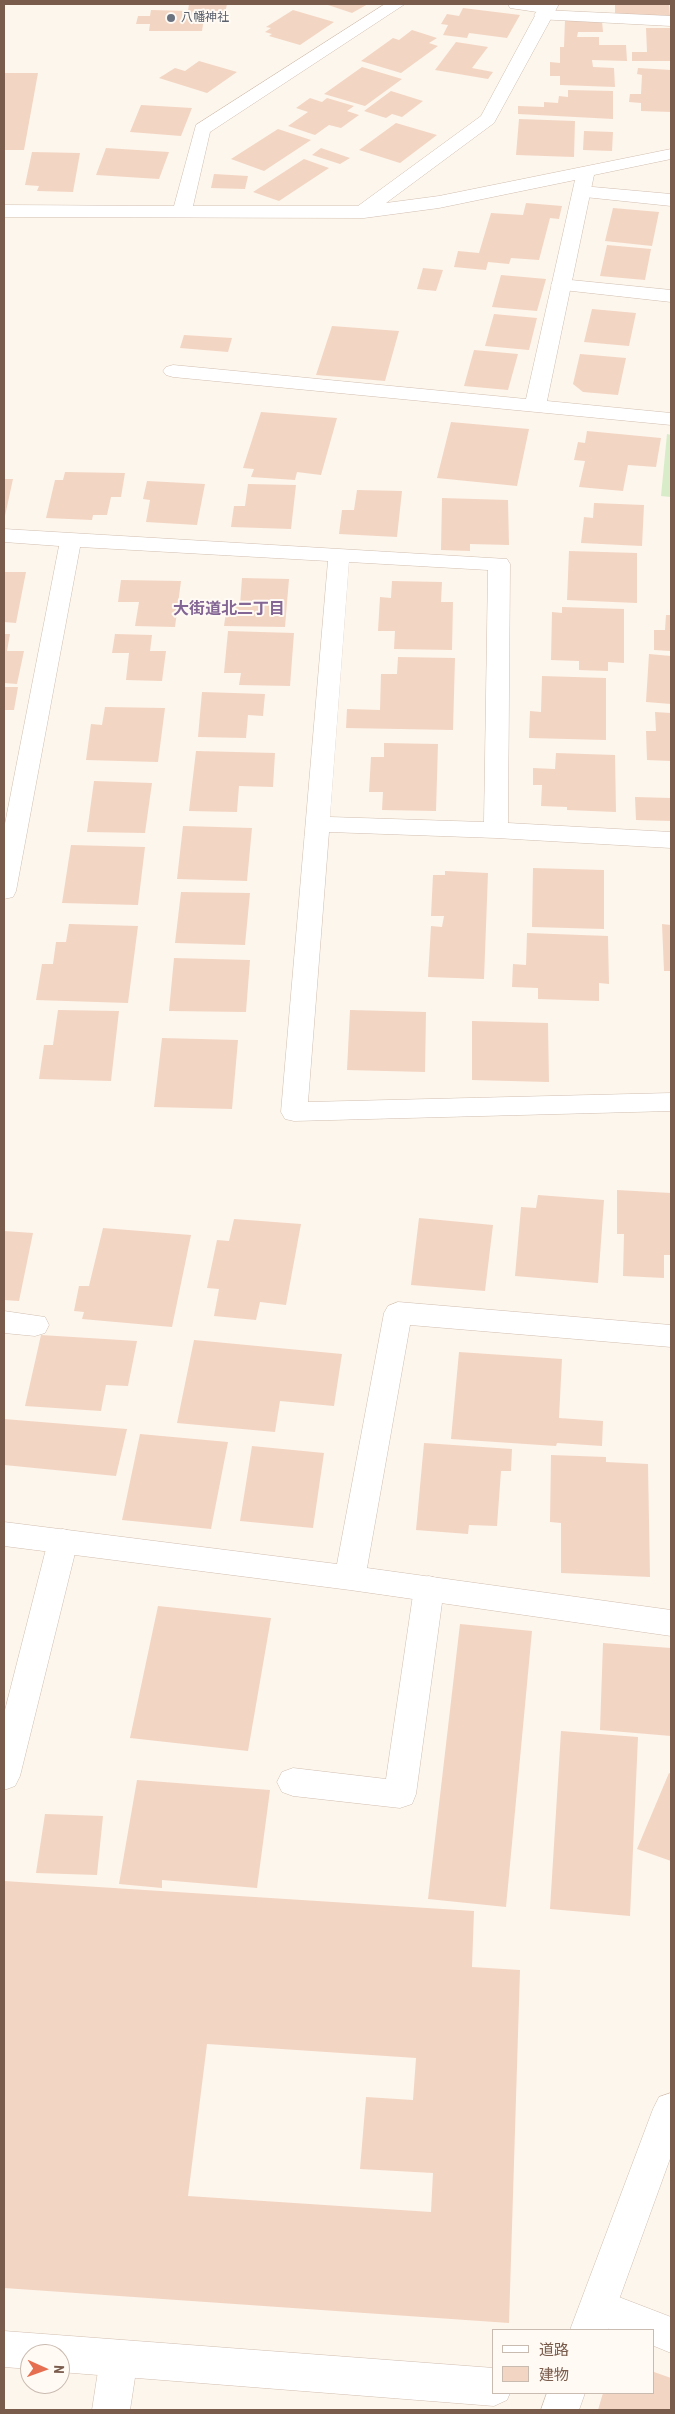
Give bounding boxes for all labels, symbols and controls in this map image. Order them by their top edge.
place label: 八幡神社 [181,11,229,25]
marker: 八幡神社 [165,12,177,24]
district label: 大街道北二丁目 [173,600,285,620]
legend [492,2329,655,2394]
text: 道路 [539,2341,569,2359]
north arrow [20,2344,70,2394]
text: N [51,2365,67,2374]
text: 建物 [539,2366,569,2384]

